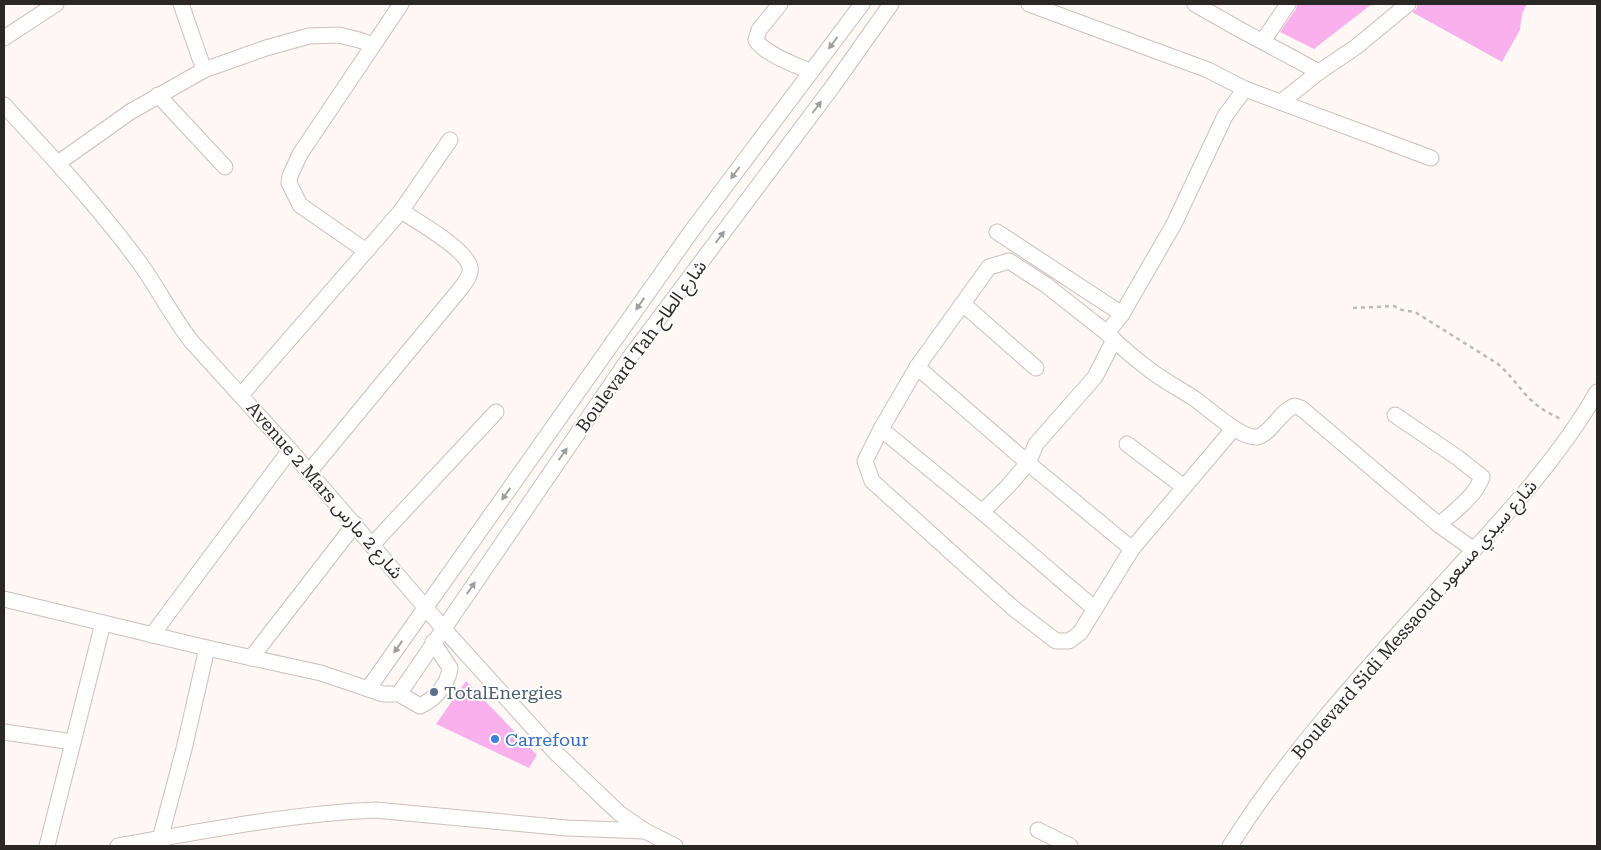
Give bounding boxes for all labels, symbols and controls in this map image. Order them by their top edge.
one-way arrow [828,36,838,50]
one-way arrow [812,100,822,114]
one-way arrow [730,166,740,180]
one-way arrow [714,231,725,244]
street label: Boulevard Tah شارع الطاح [571,256,714,439]
one-way arrow [635,298,645,311]
street label: Avenue 2 Mars شارع 2 مارس [239,397,408,585]
one-way arrow [558,447,568,461]
street label: Boulevard Sidi Messaoud شارع سيدي مسعود [1287,475,1544,765]
one-way arrow [501,487,511,501]
one-way arrow [466,581,476,595]
one-way arrow [393,640,403,653]
place label: TotalEnergies [444,682,562,703]
marker: TotalEnergies [428,686,440,698]
place label: Carrefour [505,729,589,750]
marker: Carrefour [489,733,501,745]

